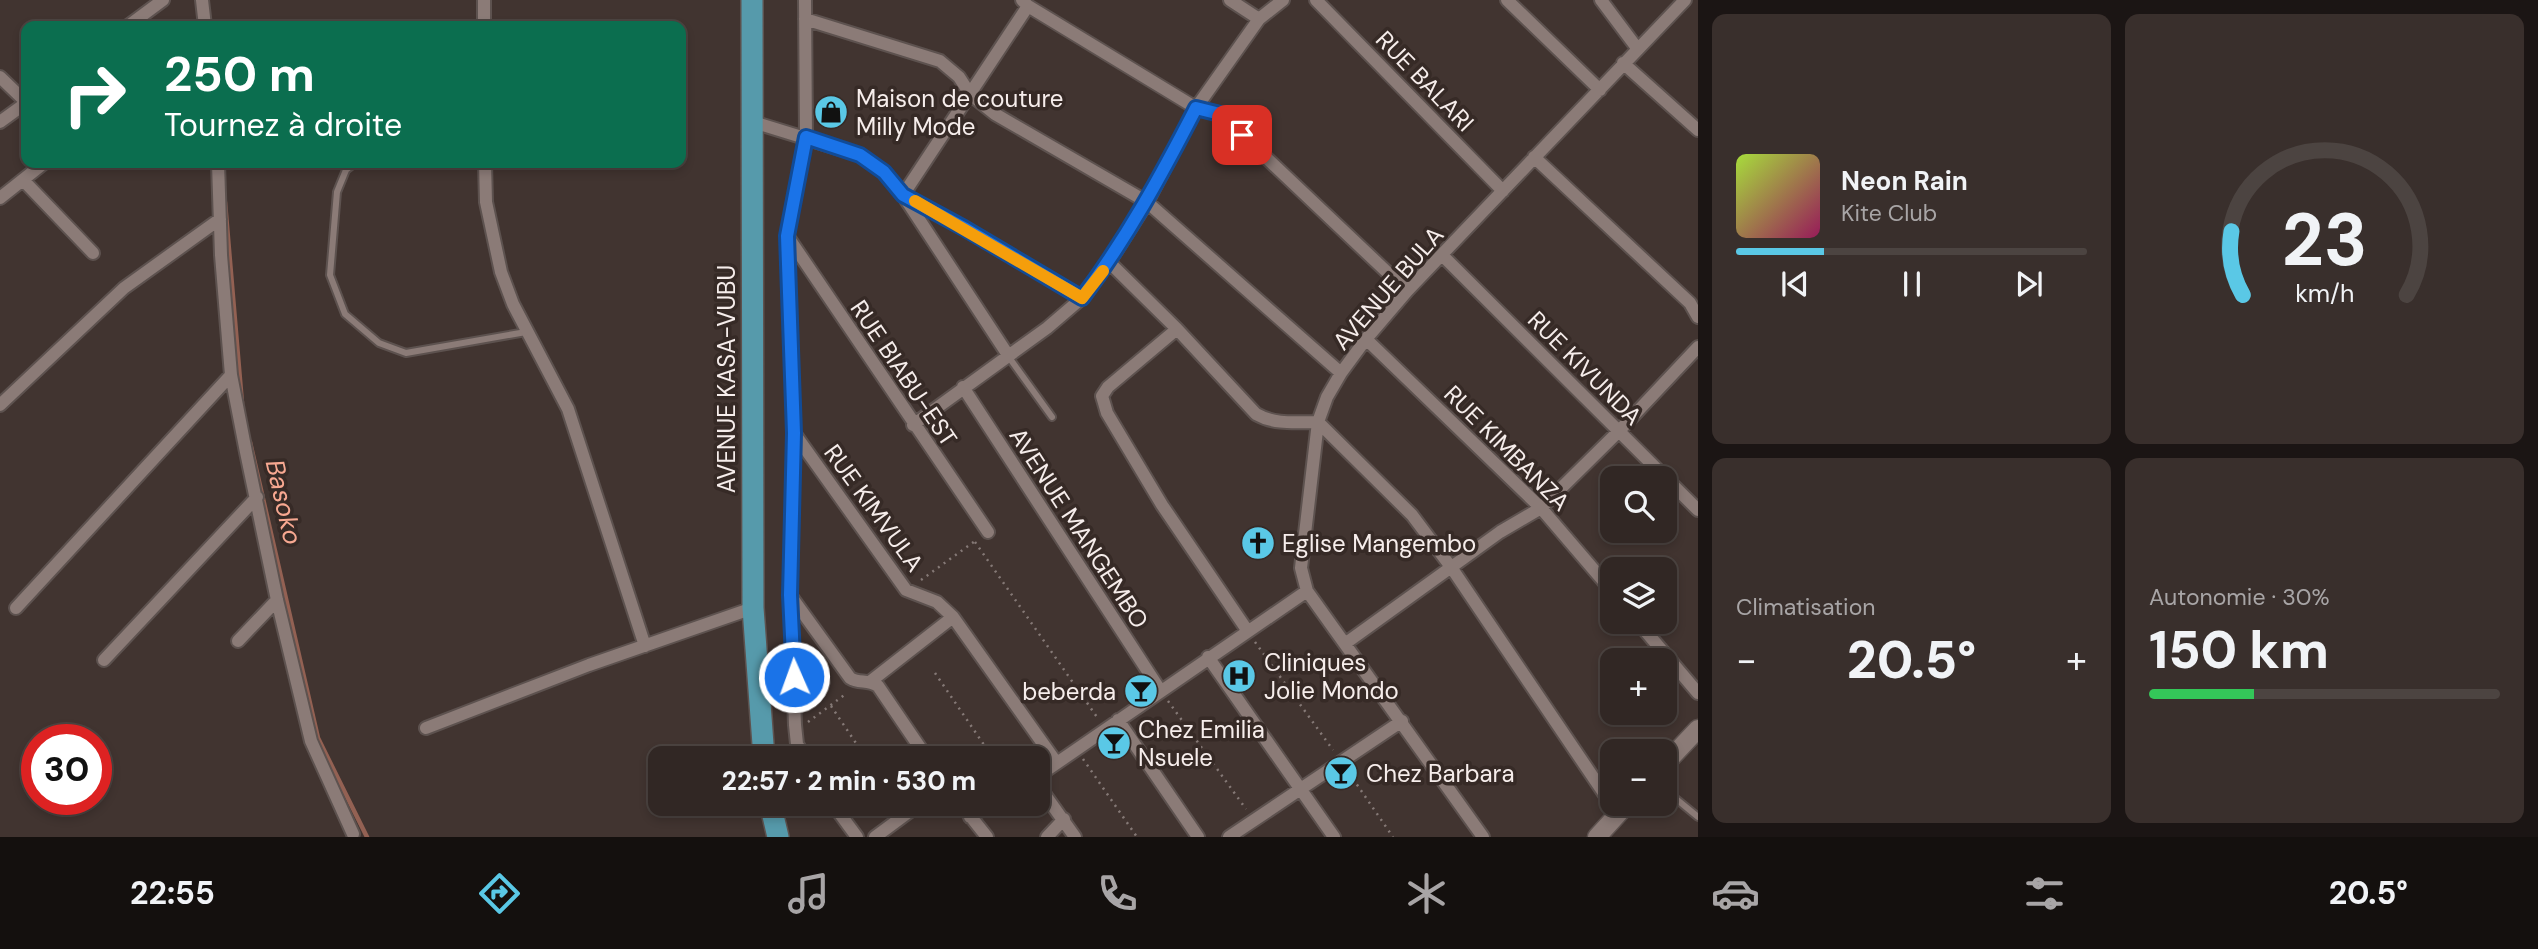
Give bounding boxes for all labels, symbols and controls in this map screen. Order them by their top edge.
street label: RUE BALARI [1369,24,1481,138]
text: 250 m [164,42,315,106]
icon: right [49,49,140,140]
place label: Maison de couture Milly Mode [856,83,1063,142]
shop icon: Maison de couture Milly Mode [812,93,850,131]
text: Tournez à droite [164,104,402,146]
pin [1212,105,1272,165]
icon: arrive [1223,116,1261,154]
text: Neon Rain [1841,164,1968,198]
text: 23 [2282,193,2367,288]
text: Kite Club [1841,198,1937,228]
street label: AVENUE BULA [1326,220,1450,356]
street label: AVENUE KASA-VUBU [711,265,742,493]
icon: previous [1776,265,1814,303]
icon: pause [1893,265,1931,303]
icon: next [2010,265,2048,303]
text: km/h [2295,277,2354,310]
street label: RUE BIABU-EST [844,294,964,452]
street label: RUE KIVUNDA [1521,304,1649,432]
street label: RUE KIMBANZA [1438,379,1576,517]
street label: AVENUE MANGEMBO [1003,422,1155,634]
street label: RUE KIMVULA [817,438,931,578]
water label: Basoko [258,456,310,548]
map controls [1600,466,1677,816]
button: search [1600,466,1677,543]
church icon: Eglise Mangembo [1239,524,1277,562]
place label: Eglise Mangembo [1282,528,1476,559]
button: layers [1600,557,1677,634]
text: Autonomie · 30% [2149,582,2330,612]
text: Climatisation [1736,592,1875,622]
text: 150 km [2149,616,2329,684]
text: 20.5° [1847,626,1976,694]
text: − [1736,635,1757,685]
text: + [2066,635,2087,685]
position arrow [757,640,831,714]
place label: Cliniques Jolie Mondo [1264,647,1399,706]
button: + [1600,648,1677,725]
hospital icon: Cliniques Jolie Mondo [1220,657,1258,695]
bar icon: beberda [1122,672,1160,710]
place label: beberda [1022,676,1116,707]
place label: Chez Emilia Nsuele [1138,714,1265,773]
speed limit sign: 30 [21,724,112,815]
bar icon: Chez Emilia Nsuele [1095,724,1133,762]
button: − [1600,739,1677,816]
bar icon: Chez Barbara [1322,754,1360,792]
place label: Chez Barbara [1366,758,1514,789]
text: 22:57 · 2 min · 530 m [722,764,976,798]
icon: directions [475,869,524,918]
icon: music [784,869,833,918]
icon: phone [1093,869,1142,918]
icon: climate [1402,869,1451,918]
icon: car [1711,869,1760,918]
icon: filters [2020,869,2069,918]
text: 22:55 [130,872,215,914]
text: 20.5° [2329,872,2408,914]

